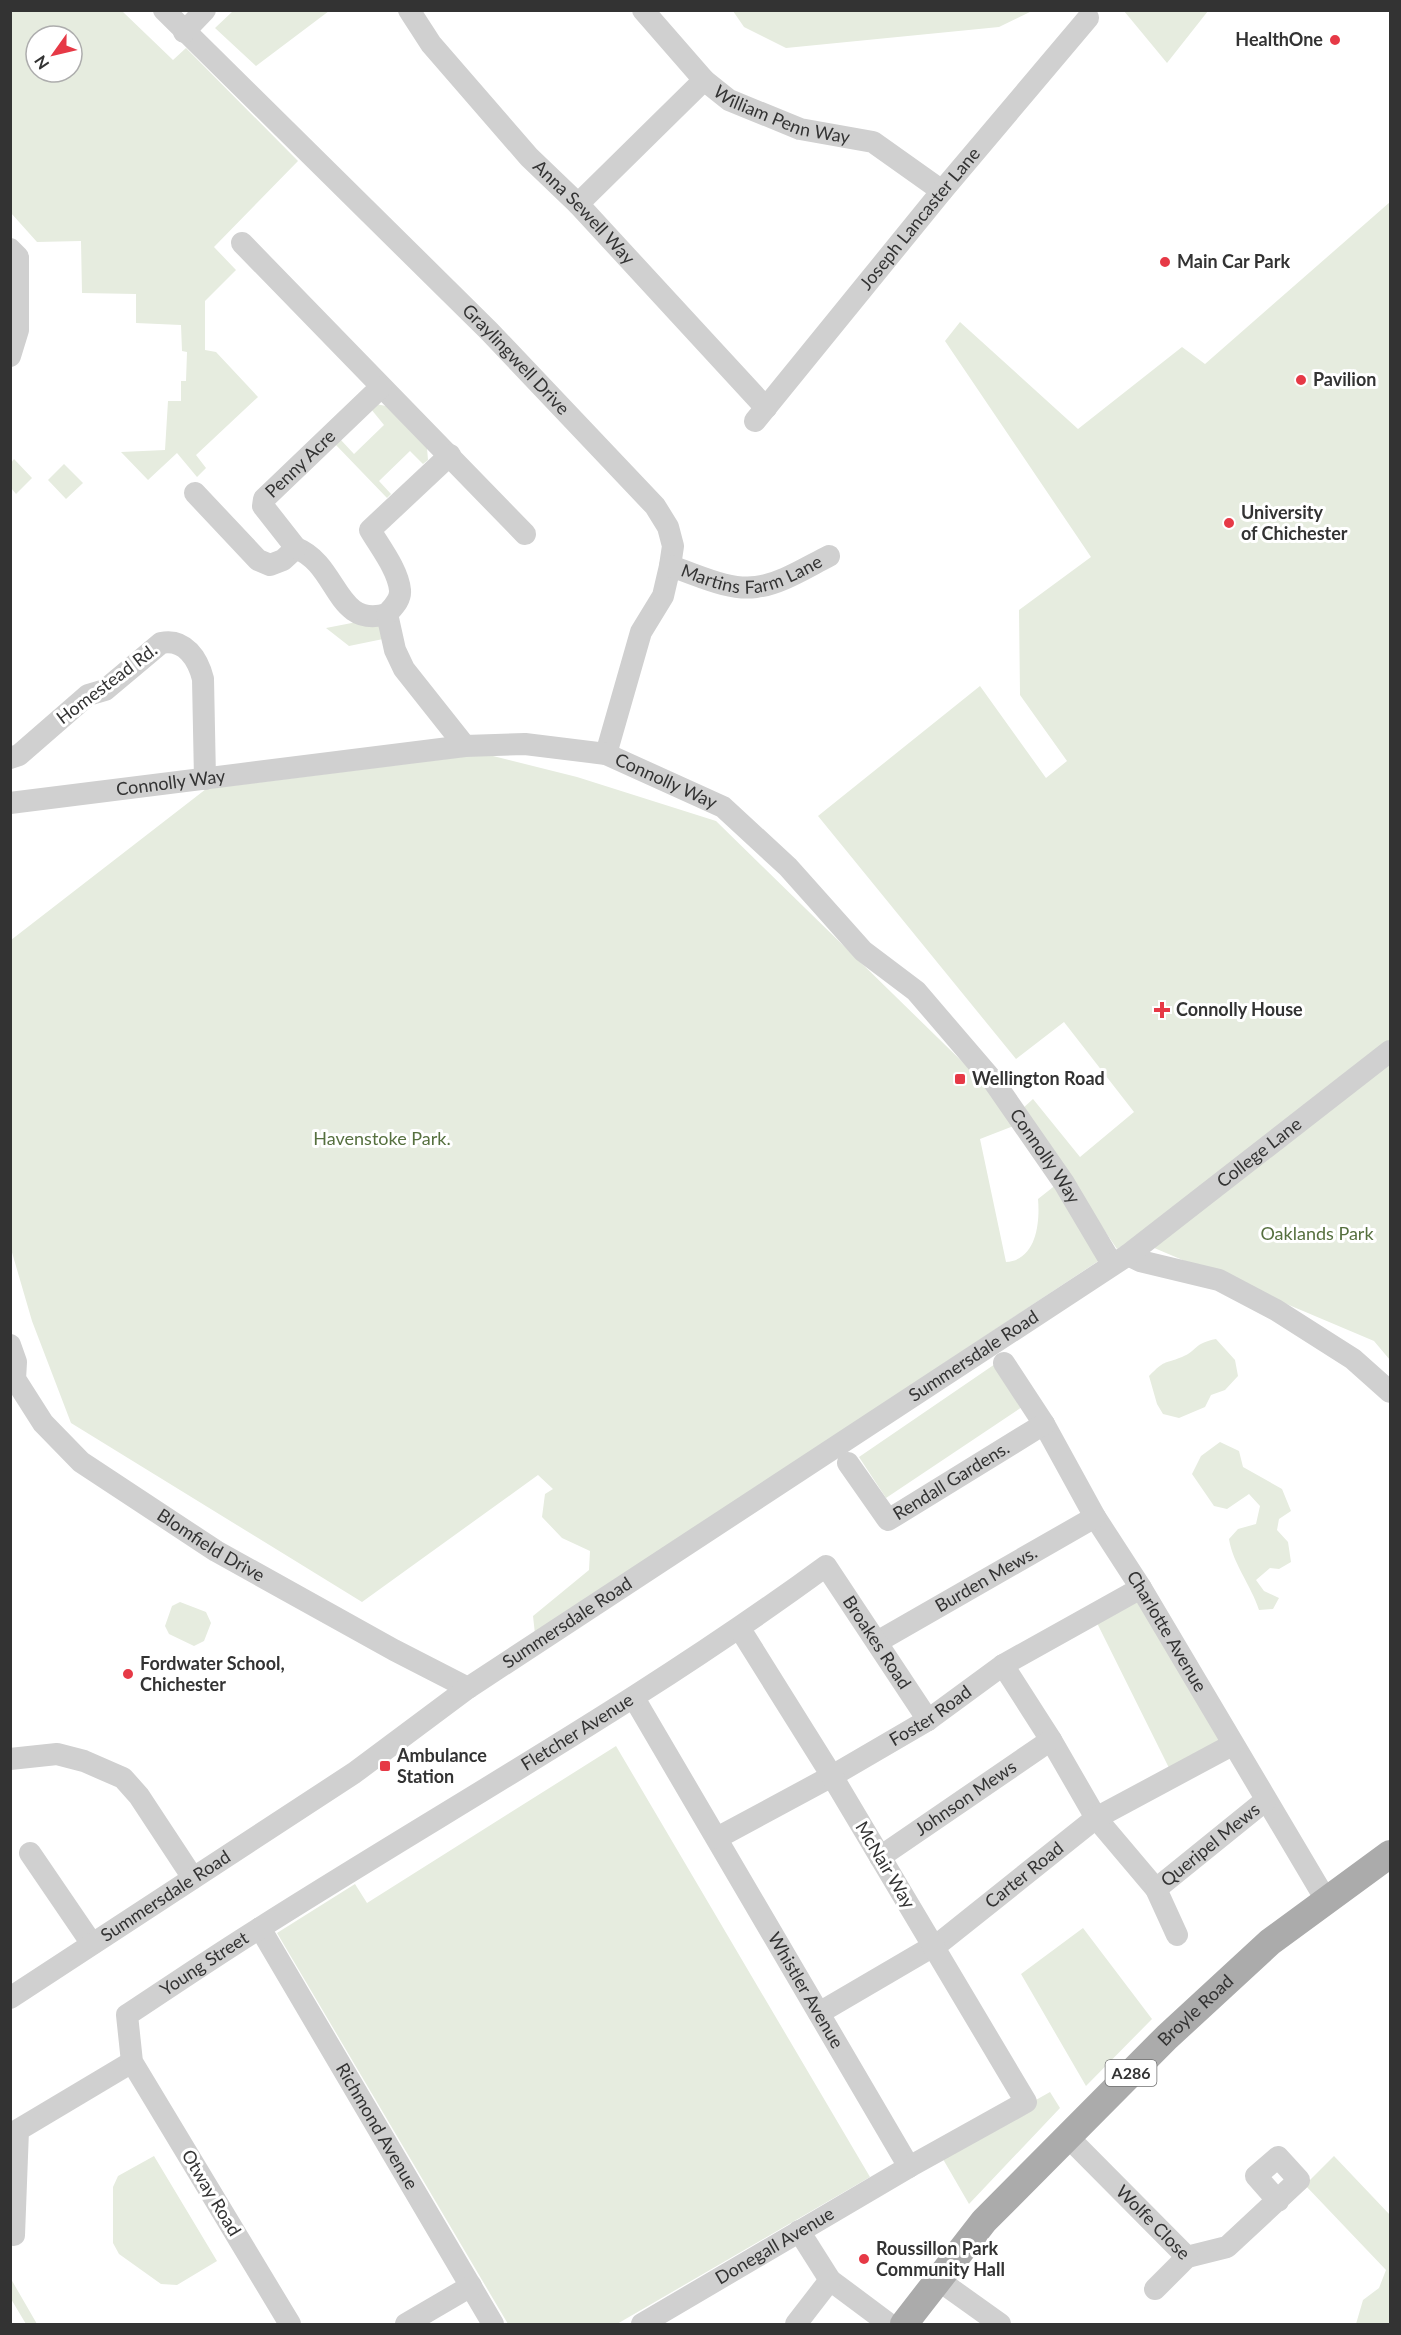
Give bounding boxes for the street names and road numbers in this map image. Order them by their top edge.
street label: William Penn Way [710,80,853,148]
street label: Joseph Lancaster Lane [854,142,984,294]
street label: Anna Sewell Way [529,155,641,269]
street label: Graylingwell Drive [458,299,575,419]
street label: Penny Acre [260,425,340,502]
street label: Martins Farm Lane [678,550,825,598]
street label: Homestead Rd. [52,638,161,728]
street label: Connolly Way [612,748,722,813]
street label: Connolly Way [115,764,227,800]
street label: Connolly Way [1006,1104,1086,1208]
street label: College Lane [1212,1112,1305,1192]
street label: Summersdale Road [904,1305,1042,1406]
street label: Rendall Gardens. [889,1436,1013,1524]
street label: Blomfield Drive [153,1503,269,1586]
street label: Burden Mews. [931,1541,1041,1616]
street label: Charlotte Avenue [1123,1566,1212,1695]
street label: Summersdale Road [498,1572,636,1672]
street label: Broakes Road [839,1591,916,1693]
street label: Foster Road [885,1680,975,1750]
street label: Fletcher Avenue [517,1688,637,1775]
street label: Johnson Mews [910,1755,1020,1840]
street label: Queripel Mews [1156,1797,1264,1891]
street label: McNair Way [851,1817,921,1913]
street label: Carter Road [980,1836,1067,1912]
street label: Summersdale Road [96,1845,234,1946]
street label: Young Street [156,1926,253,2000]
street label: Whistler Avenue [764,1928,849,2052]
street label: Broyle Road [1152,1969,1237,2050]
street label: Richmond Avenue [332,2059,423,2193]
road number: A286 [1106,2060,1156,2086]
street label: Otway Road [177,2145,246,2240]
street label: Wolfe Close [1112,2180,1195,2264]
street label: Donegall Avenue [711,2202,838,2288]

